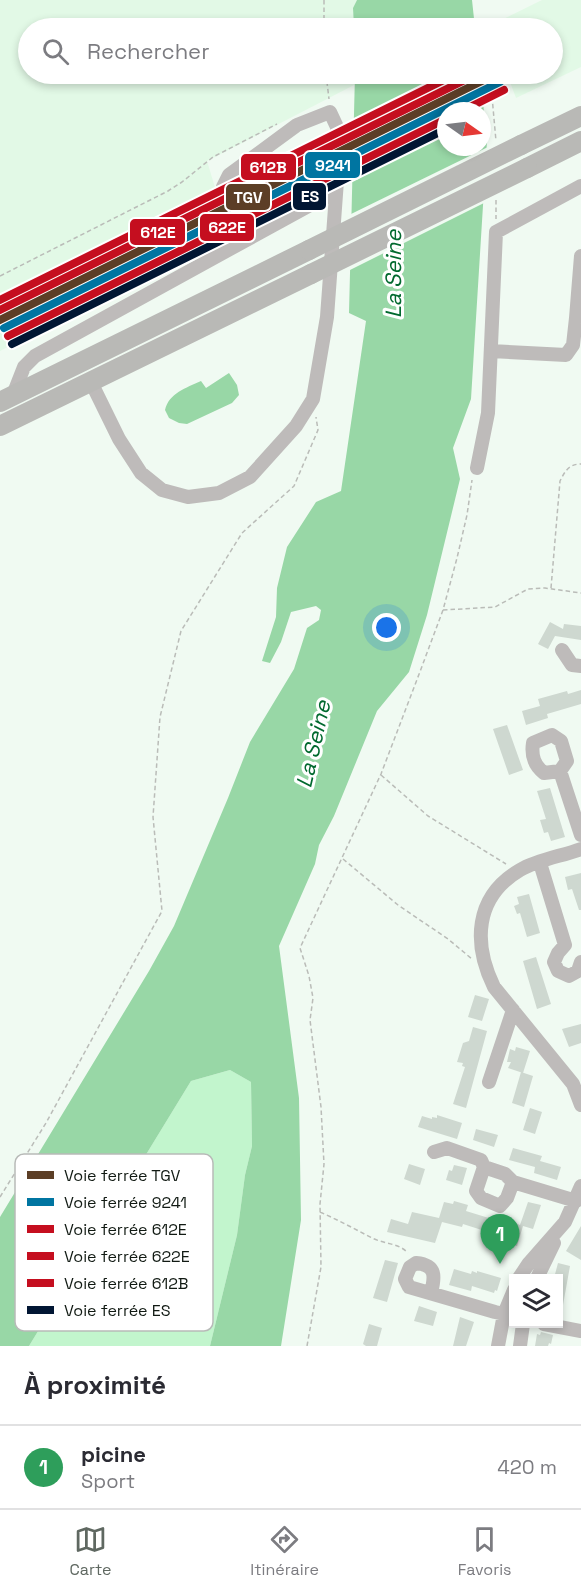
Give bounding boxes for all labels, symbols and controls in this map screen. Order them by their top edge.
search box [18,18,563,84]
icon: search [39,35,72,68]
text: Rechercher [87,37,209,65]
north arrow [437,102,491,156]
line badge: 9241 [304,151,361,179]
line badge: 612B [240,153,297,181]
text: 9241 [315,155,351,176]
text: 612B [249,157,287,178]
line badge: ES [292,182,327,211]
line badge: TGV [225,183,271,211]
text: ES [301,186,320,207]
text: TGV [233,187,263,208]
line badge: 622E [199,213,255,242]
text: 622E [208,217,246,238]
line badge: 612E [129,218,186,246]
text: 612E [140,222,176,243]
water label: La Seine [379,229,407,318]
your location [372,613,401,642]
water label: La Seine [289,697,337,790]
legend [15,1154,213,1331]
text: Voie ferrée TGV [64,1165,181,1186]
text: Voie ferrée 9241 [64,1192,187,1213]
pin: 1 [480,1214,520,1264]
text: Voie ferrée 612E [64,1219,187,1240]
text: Voie ferrée 622E [64,1246,190,1267]
text: Voie ferrée 612B [64,1273,188,1294]
map controls [509,1274,563,1328]
button: layers [509,1274,563,1328]
text: Voie ferrée ES [64,1300,171,1321]
text: À proximité [24,1368,166,1402]
text: picine [81,1440,146,1468]
text: 1 [39,1454,48,1480]
text: 420 m [497,1454,557,1480]
text: Sport [81,1468,135,1494]
tab: Carte [69,1523,111,1580]
tab: Itinéraire [250,1523,319,1580]
tab: Favoris [458,1523,512,1580]

